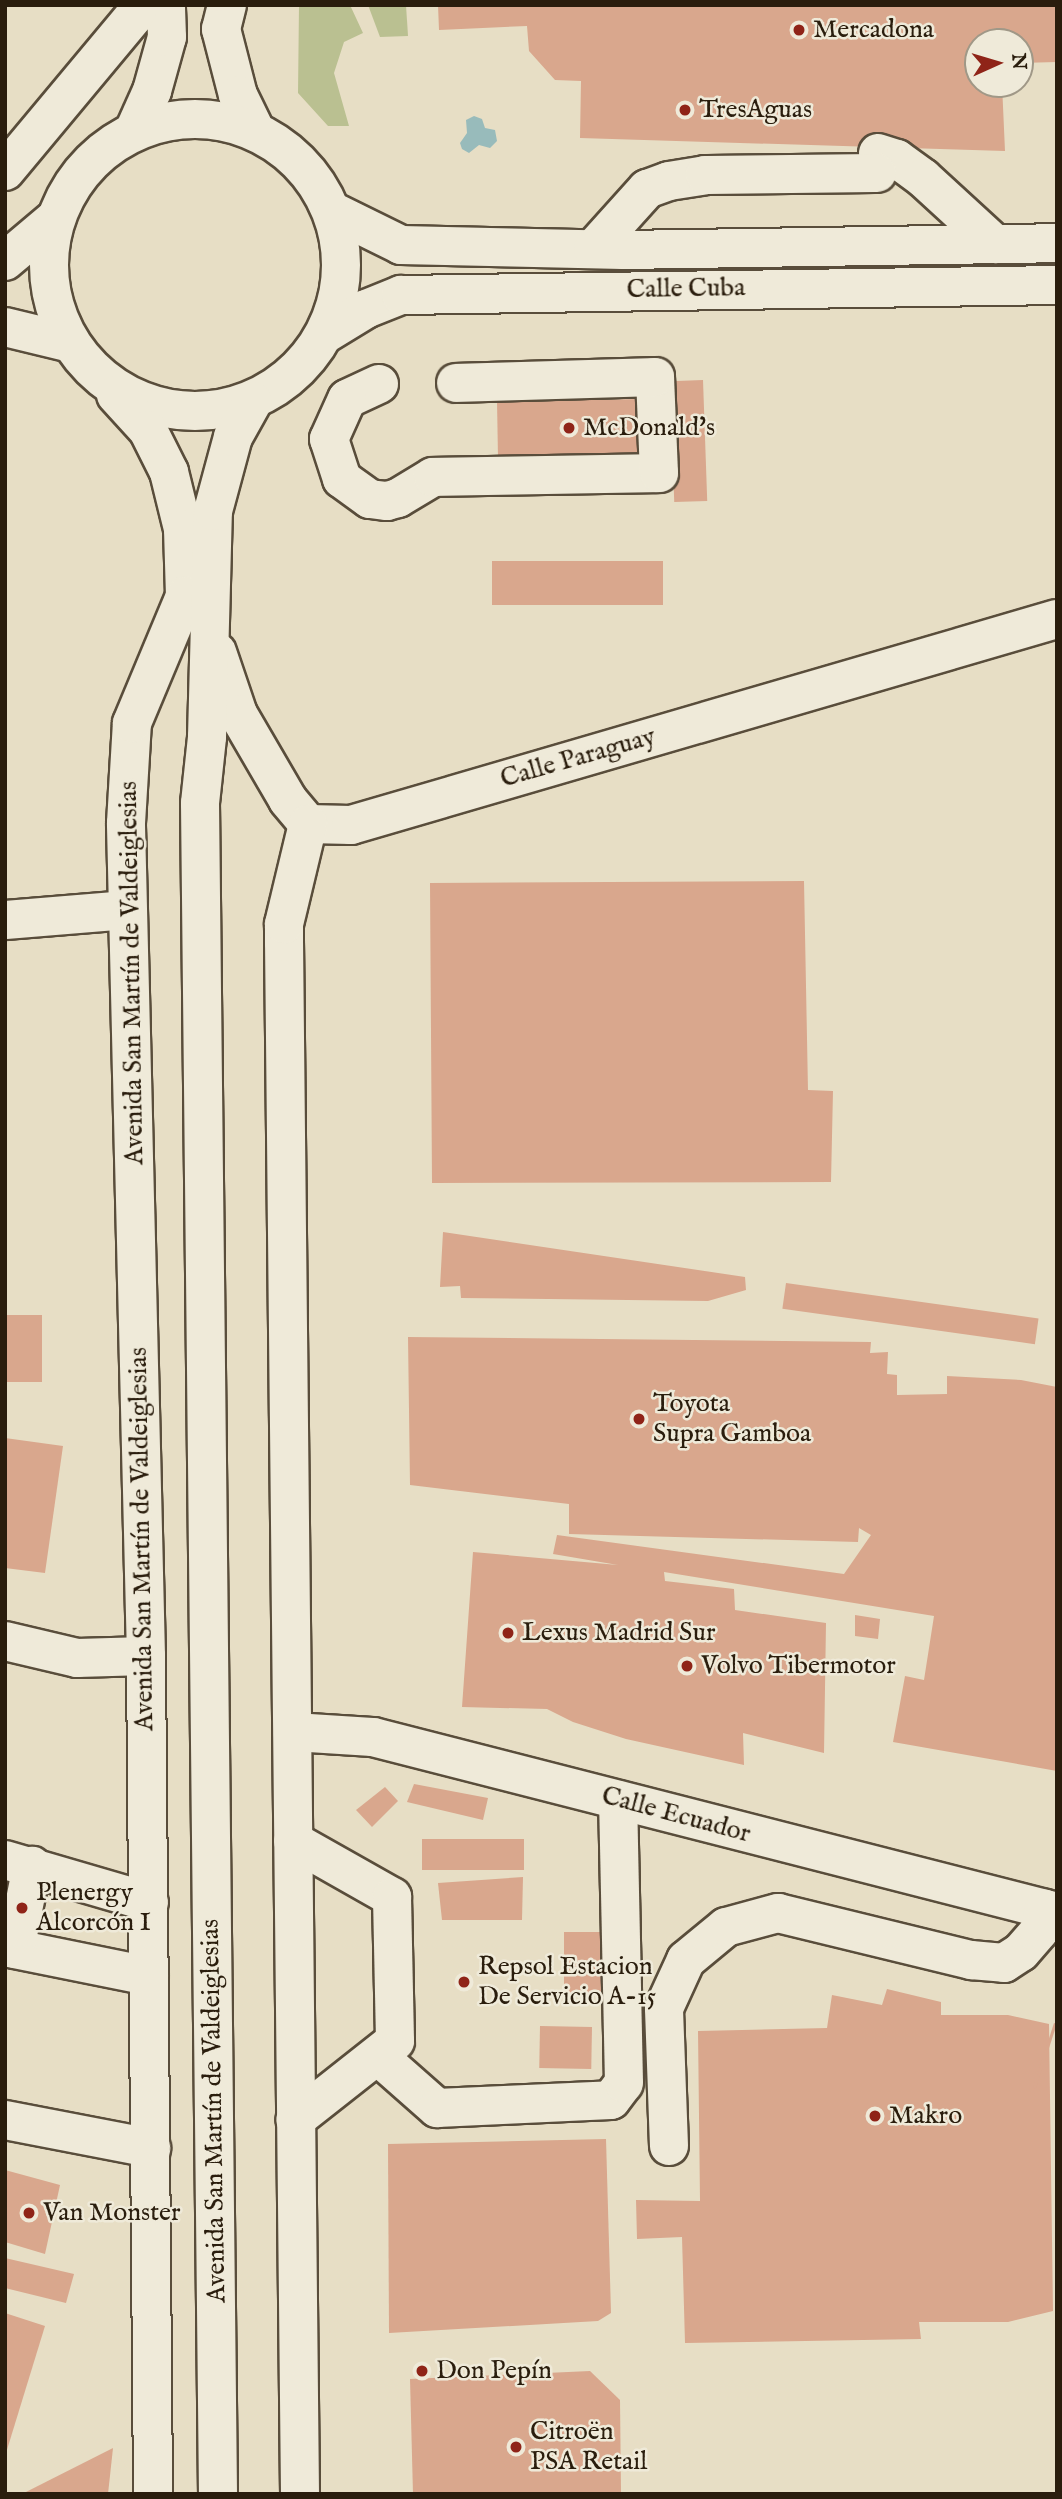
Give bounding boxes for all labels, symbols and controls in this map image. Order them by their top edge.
place label: Mercadona [813,14,934,46]
marker: Mercadona [791,22,807,38]
north arrow [964,28,1034,98]
text: N [1005,53,1030,71]
place label: TresAguas [699,94,812,126]
marker: TresAguas [677,102,693,118]
street label: Calle Cuba [626,272,746,306]
place label: McDonald's [583,412,715,444]
marker: McDonald's [561,420,577,436]
street label: Calle Paraguay [497,721,659,795]
street label: Avenida San Martín de Valdeiglesias [113,781,151,1165]
street label: Avenida San Martín de Valdeiglesias [123,1347,161,1731]
place label: Toyota Supra Gamboa [653,1388,811,1450]
marker: Toyota Supra Gamboa [631,1411,647,1427]
place label: Lexus Madrid Sur [522,1617,715,1649]
marker: Lexus Madrid Sur [500,1625,516,1641]
place label: Volvo Tibermotor [701,1650,896,1682]
marker: Volvo Tibermotor [679,1658,695,1674]
street label: Calle Ecuador [598,1780,754,1850]
place label: Plenergy Alcorcón I [36,1877,151,1938]
marker: Plenergy Alcorcón I [14,1900,30,1916]
street label: Avenida San Martín de Valdeiglesias [195,1919,233,2303]
place label: Repsol Estacion De Servicio A-15 [478,1951,656,2012]
marker: Repsol Estacion De Servicio A-15 [456,1974,472,1990]
place label: Makro [889,2100,962,2132]
marker: Makro [867,2108,883,2124]
place label: Van Monster [43,2197,181,2229]
marker: Van Monster [21,2205,37,2221]
place label: Don Pepín [436,2355,552,2387]
marker: Don Pepín [414,2363,430,2379]
place label: Citroën PSA Retail [530,2416,647,2478]
marker: Citroën PSA Retail [508,2439,524,2455]

